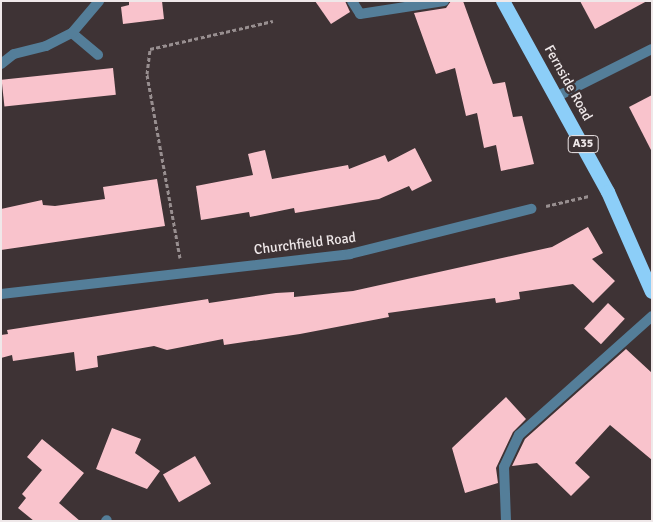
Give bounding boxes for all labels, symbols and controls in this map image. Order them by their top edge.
street label: Fernside Road [540,42,596,124]
road number: A35 [567,134,599,154]
street label: Churchfield Road [253,229,357,259]

